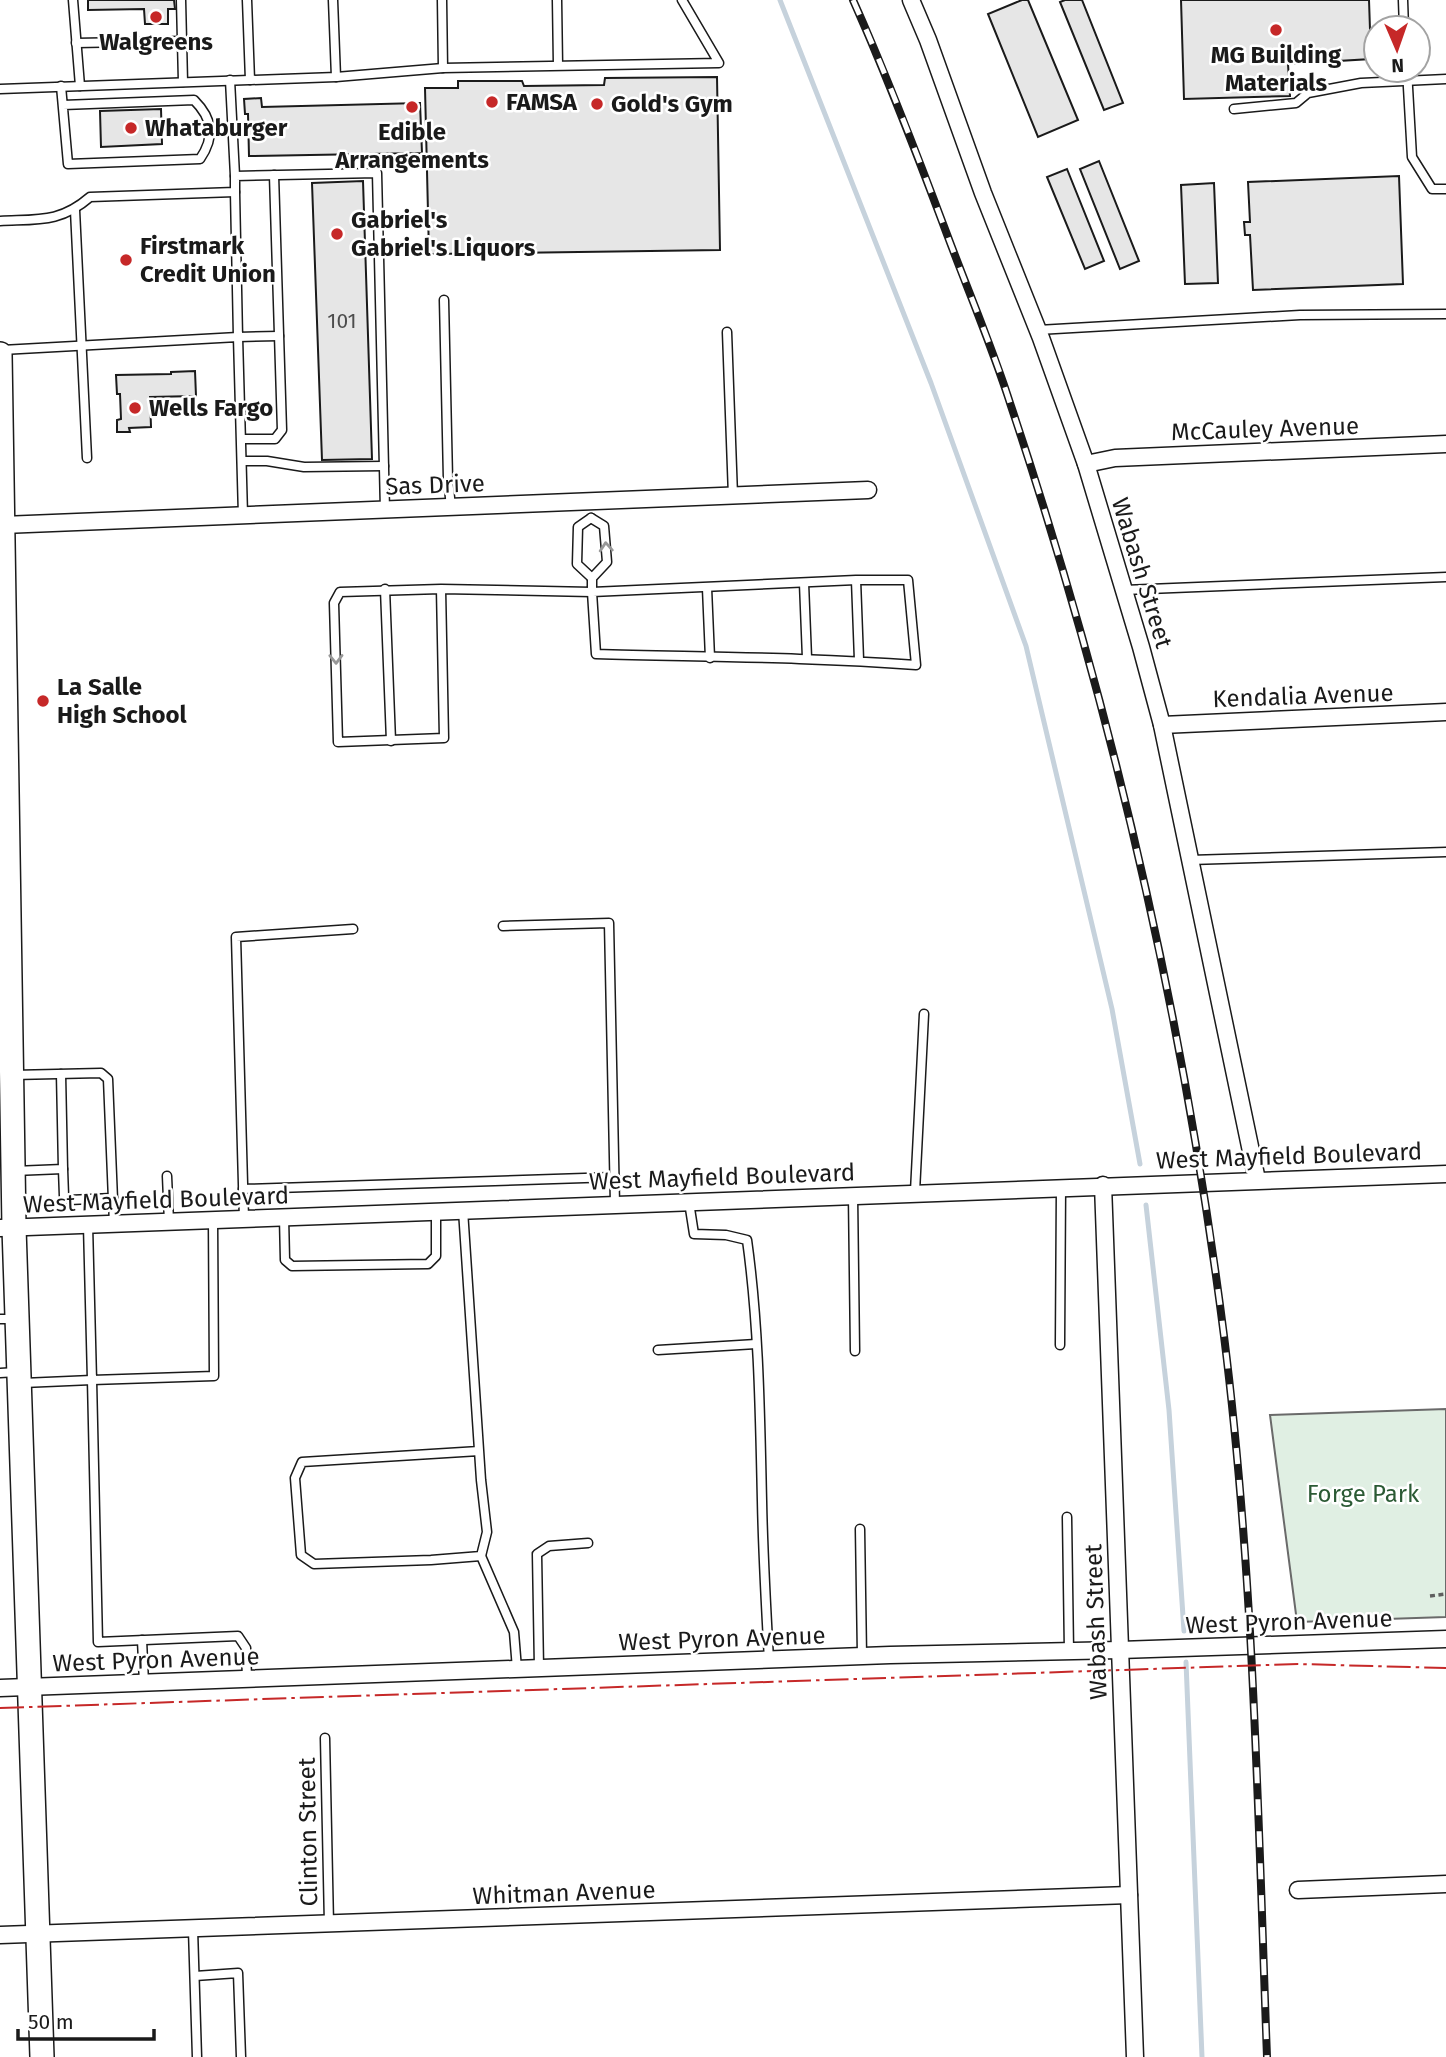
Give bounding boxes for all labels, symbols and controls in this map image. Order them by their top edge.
marker: Walgreens [148,9,164,25]
north arrow [1362,14,1432,84]
marker: MG Building Materials [1268,22,1284,38]
place label: Walgreens [99,28,213,56]
place label: MG Building Materials [1211,41,1342,97]
text: N [1391,54,1404,77]
place label: FAMSA [506,88,578,116]
place label: Gold's Gym [611,90,733,118]
marker: FAMSA [484,94,500,110]
marker: Gold's Gym [589,96,605,112]
marker: Edible Arrangements [404,99,420,115]
place label: Whataburger [145,114,288,142]
place label: Edible Arrangements [334,118,489,174]
marker: Whataburger [123,120,139,136]
place label: Gabriel's Gabriel's Liquors [351,206,536,262]
marker: Gabriel's Gabriel's Liquors [329,226,345,242]
place label: Firstmark Credit Union [140,232,276,288]
marker: Firstmark Credit Union [118,252,134,268]
house number: 101 [327,308,357,334]
place label: Wells Fargo [149,394,273,422]
marker: Wells Fargo [127,400,143,416]
street label: McCauley Avenue [1171,412,1359,446]
street label: Sas Drive [385,469,485,501]
street label: Wabash Street [1106,494,1178,652]
one-way arrow [599,541,614,552]
one-way arrow [328,653,343,664]
place label: La Salle High School [57,673,188,729]
street label: Kendalia Avenue [1212,679,1394,713]
marker: La Salle High School [35,693,51,709]
street label: West Mayfield Boulevard [1155,1137,1423,1175]
street label: West Mayfield Boulevard [588,1158,856,1196]
street label: West Mayfield Boulevard [22,1181,290,1219]
park label: Forge Park [1307,1480,1420,1508]
street label: Wabash Street [1079,1543,1113,1700]
street label: West Pyron Avenue [1185,1604,1393,1640]
street label: West Pyron Avenue [618,1621,826,1657]
street label: West Pyron Avenue [52,1642,260,1678]
street label: Clinton Street [293,1757,323,1907]
street label: Whitman Avenue [472,1876,656,1910]
scale bar [18,1997,154,2041]
text: 50 m [28,2009,74,2035]

